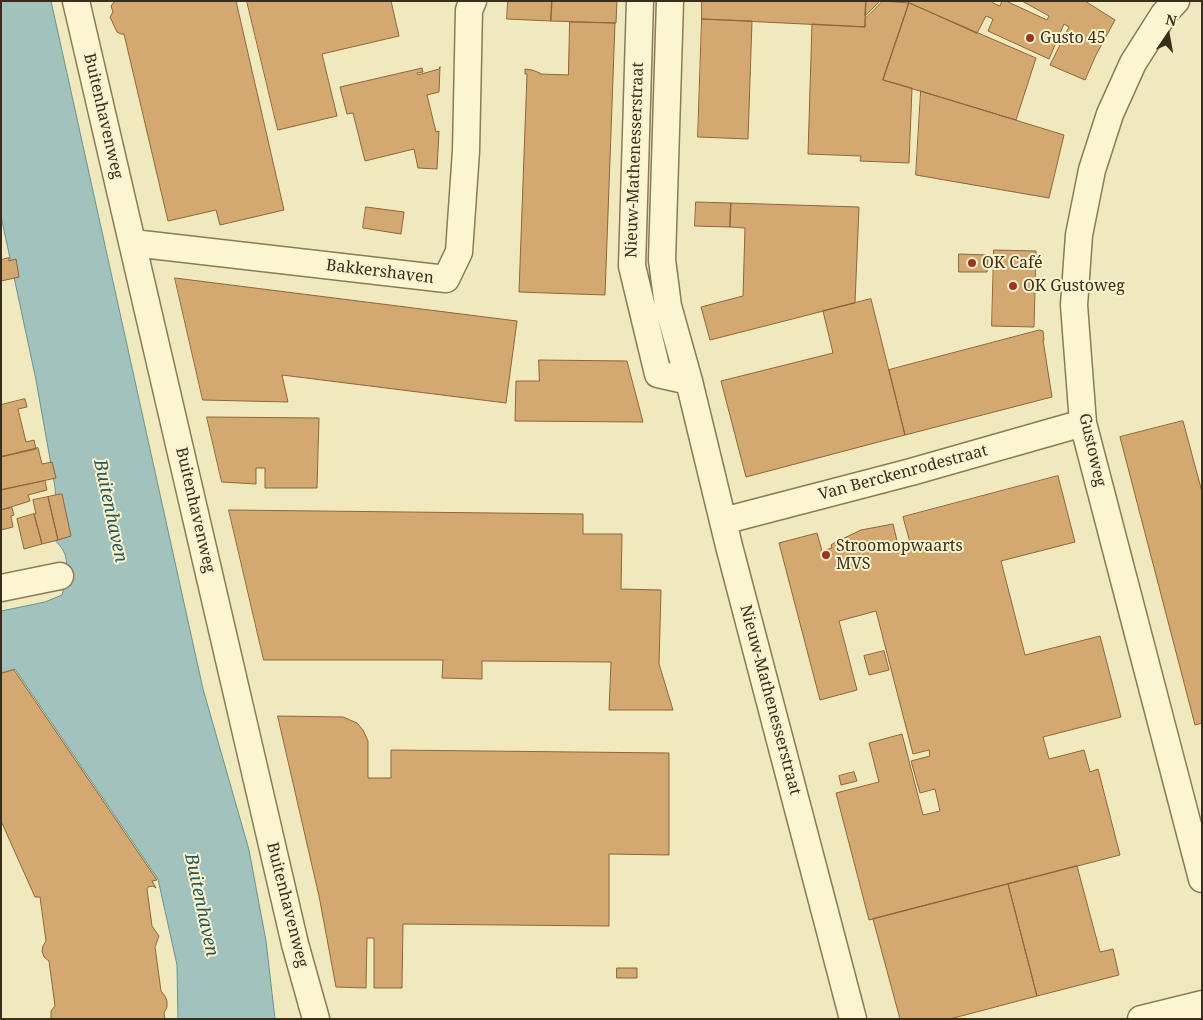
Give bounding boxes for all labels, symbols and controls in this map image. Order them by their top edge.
text: N [1164,9,1179,30]
north arrow [1143,10,1193,60]
place label: Gusto 45 [1040,28,1106,48]
marker: Gusto 45 [1024,32,1036,44]
street label: Buitenhavenweg [79,51,127,181]
street label: Nieuw-Mathenesserstraat [622,62,648,258]
place label: OK Café [982,253,1043,273]
street label: Bakkershaven [325,256,435,288]
marker: OK Café [966,257,978,269]
place label: OK Gustoweg [1023,276,1125,296]
marker: OK Gustoweg [1007,280,1019,292]
street label: Gustoweg [1074,411,1110,489]
street label: Van Berckenrodestraat [816,441,990,505]
street label: Buitenhavenweg [171,445,219,575]
water label: Buitenhaven [89,457,131,565]
place label: Stroomopwaarts MVS [836,536,963,574]
marker: Stroomopwaarts MVS [820,549,832,561]
street label: Nieuw-Mathenesserstraat [735,603,805,797]
street label: Buitenhavenweg [262,840,312,970]
water label: Buitenhaven [180,851,222,959]

